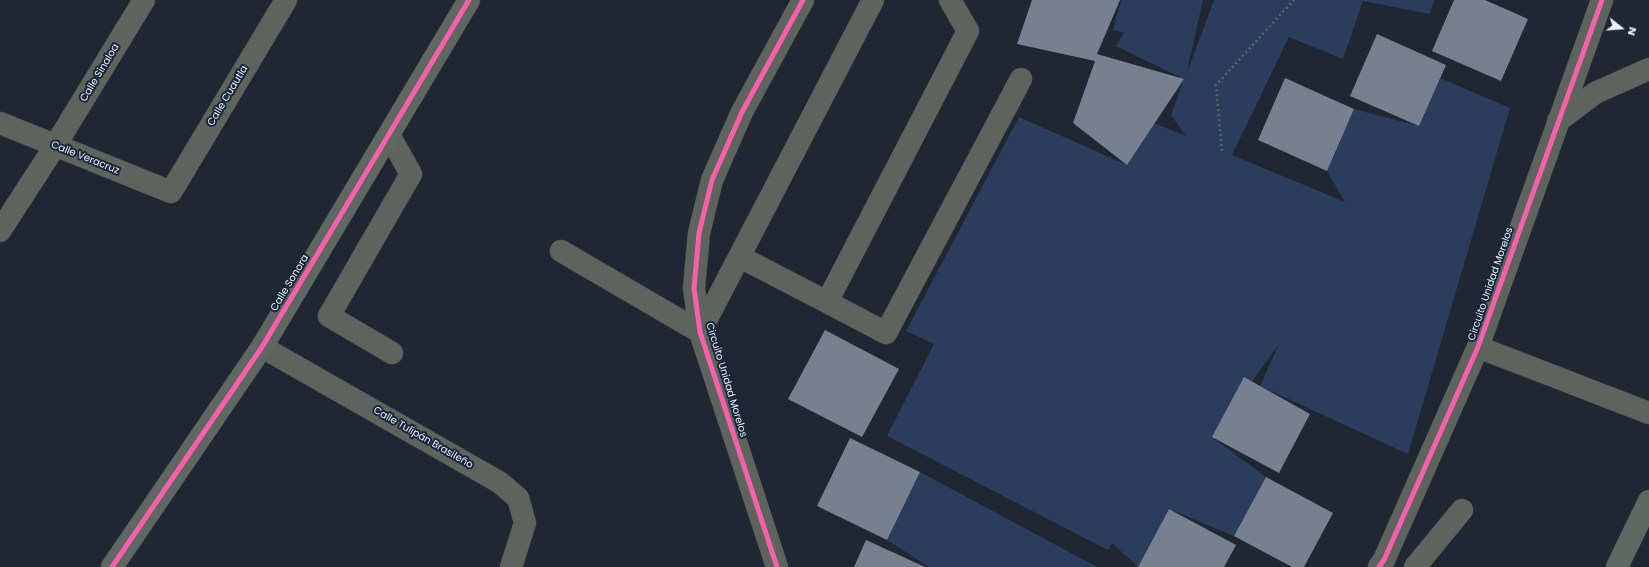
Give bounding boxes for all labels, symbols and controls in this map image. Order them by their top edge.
north arrow [1601,8,1641,48]
text: N [1624,25,1641,38]
street label: Calle Sinaloa [78,42,122,104]
street label: Calle Cuautla [205,64,251,128]
street label: Calle Veracruz [49,139,121,177]
street label: Circuito Unidad Morelos [1466,226,1516,342]
street label: Calle Sonora [268,253,312,313]
street label: Circuito Unidad Morelos [703,321,749,439]
street label: Calle Tulipán Brasileño [371,404,475,472]

